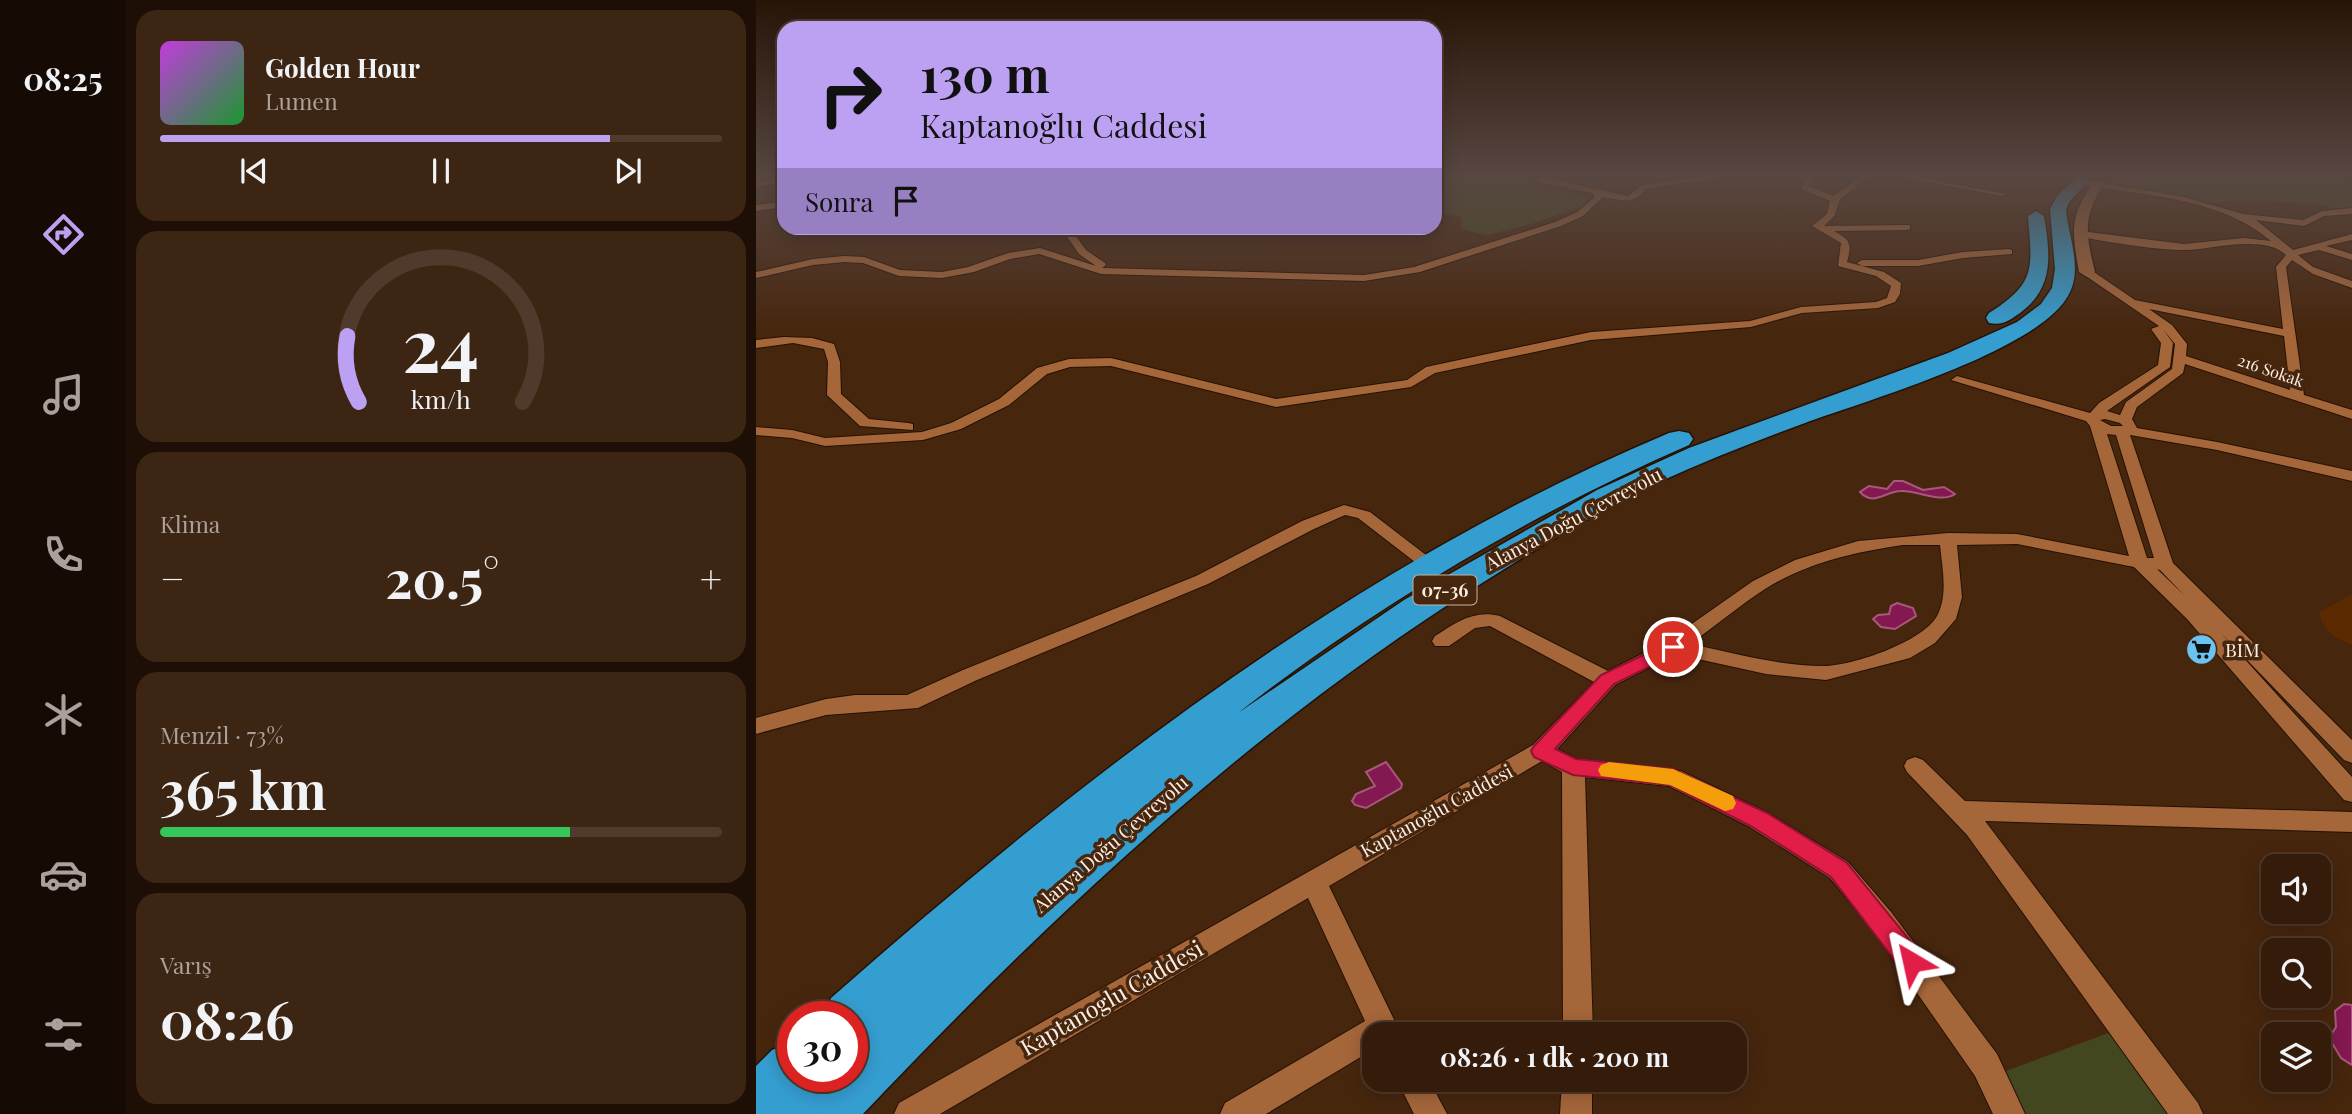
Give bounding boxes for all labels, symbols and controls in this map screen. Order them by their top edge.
text: 130 m [920,40,1050,105]
icon: right [805,49,896,140]
text: Golden Hour [265,50,420,85]
text: 08:25 [23,56,103,99]
text: Lumen [265,85,338,116]
text: Kaptanoğlu Caddesi [920,103,1207,146]
icon: previous [235,152,273,190]
icon: pause [422,152,460,190]
icon: next [609,152,647,190]
icon: arrive [887,182,925,220]
text: Sonra [805,184,873,219]
icon: directions [39,210,88,259]
text: 24 [403,294,479,391]
street label: 216 Sokak [2235,349,2307,391]
icon: music [39,370,88,419]
text: km/h [411,382,471,415]
street label: Alanya Doğu Çevreyolu [1479,460,1666,576]
text: Klima [160,508,220,539]
icon: phone [39,530,88,579]
text: 20.5° [385,543,499,612]
text: − [160,552,185,603]
text: + [700,552,722,603]
road number: 07-36 [1414,576,1476,604]
pin [1643,617,1703,677]
icon: arrive [1654,628,1692,666]
supermarket icon: BİM [2185,632,2219,666]
place label: BİM [2225,636,2260,662]
icon: climate [39,690,88,739]
text: Menzil · 73% [160,719,284,750]
text: 365 km [160,754,327,823]
street label: Kaptanoğlu Caddesi [1355,757,1517,863]
street label: Alanya Doğu Çevreyolu [1026,769,1193,918]
icon: car [39,850,88,899]
map controls [2261,854,2331,1092]
button: sound [2261,854,2331,924]
position arrow [1875,925,1949,999]
street label: Kaptanoglu Caddesi [1014,932,1208,1062]
button: search [2261,938,2331,1008]
text: Varış [160,949,212,980]
text: 08:26 [160,984,294,1053]
speed limit sign: 30 [777,1001,868,1092]
icon: filters [39,1010,88,1059]
button: layers [2261,1022,2331,1092]
text: 08:26 · 1 dk · 200 m [1440,1039,1669,1074]

